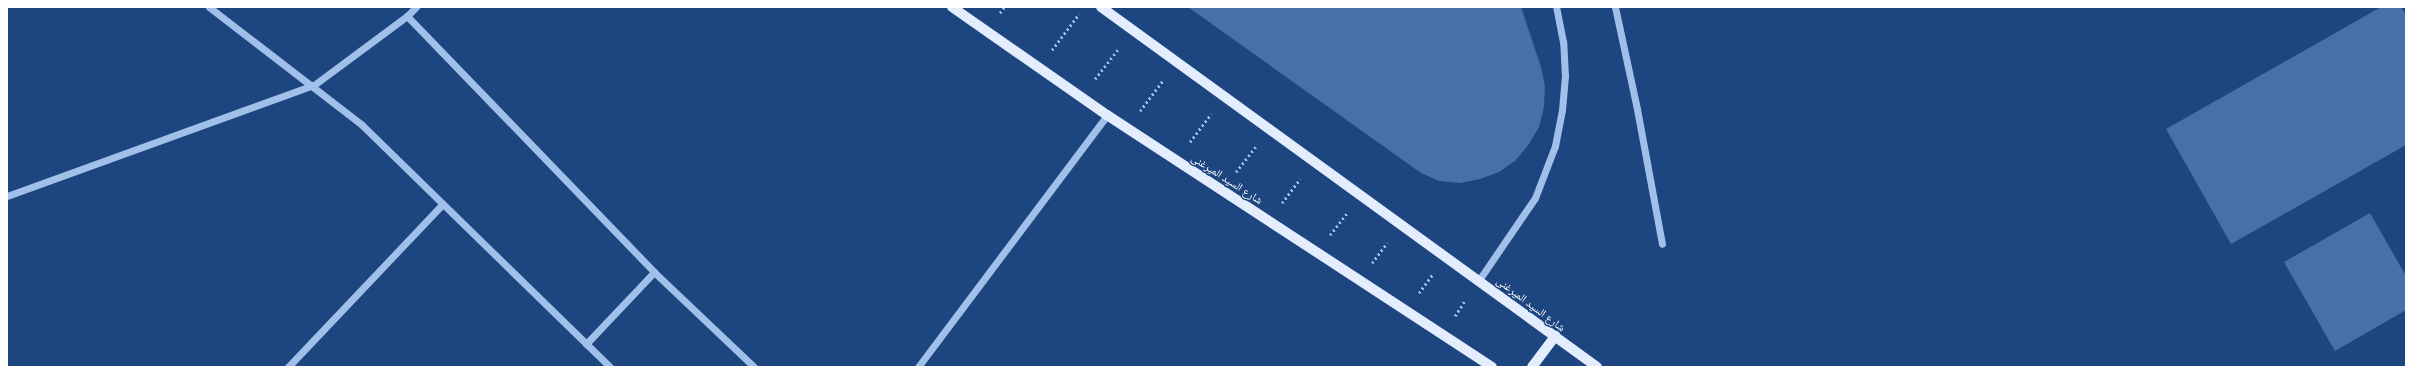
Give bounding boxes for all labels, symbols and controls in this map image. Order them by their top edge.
street label: شارع السيد الميرغنى [1189,151,1265,207]
street label: شارع السيد الميرغنى [1494,274,1568,334]

